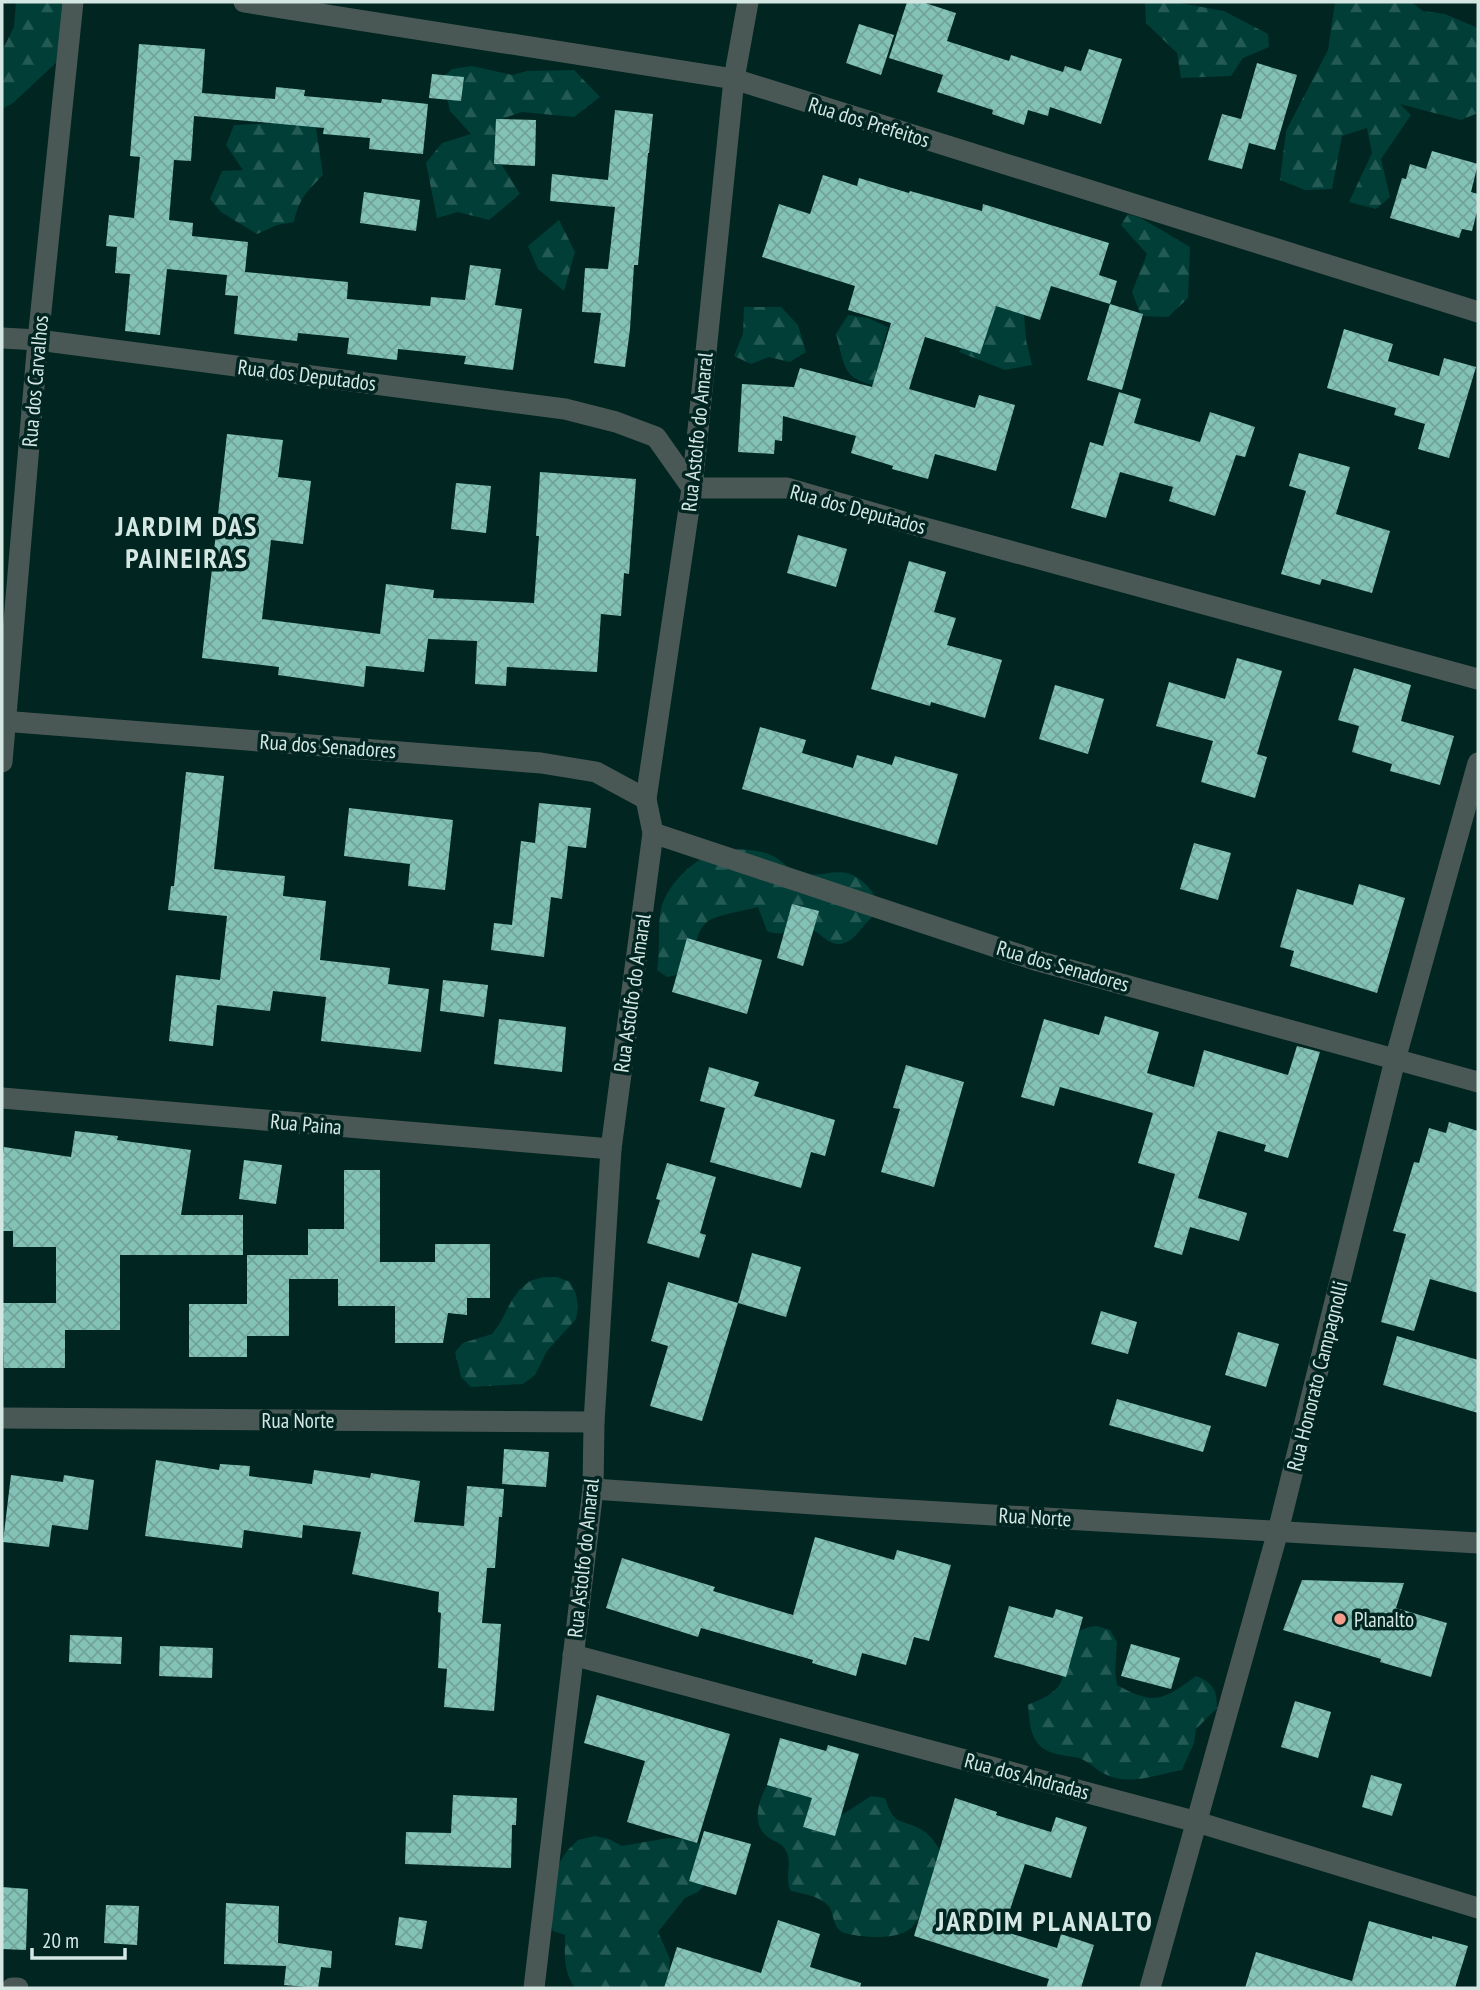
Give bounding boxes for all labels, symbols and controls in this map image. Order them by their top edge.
street label: Rua dos Prefeitos [805,91,933,153]
street label: Rua dos Carvalhos [16,314,54,448]
street label: Rua Astolfo do Amaral [675,351,719,513]
street label: Rua dos Deputados [236,353,378,397]
street label: Rua dos Deputados [787,478,929,540]
district label: JARDIM DAS PAINEIRAS [115,507,258,576]
street label: Rua dos Senadores [259,728,397,764]
street label: Rua Astolfo do Amaral [608,912,657,1074]
street label: Rua dos Senadores [994,934,1132,998]
street label: Rua Paina [269,1107,343,1141]
street label: Rua Honorato Campagnolli [1280,1278,1354,1474]
street label: Rua Norte [262,1407,334,1434]
street label: Rua Astolfo do Amaral [561,1477,605,1639]
street label: Rua Norte [998,1502,1072,1532]
place label: Planalto [1354,1606,1414,1633]
marker: Planalto [1332,1611,1348,1627]
street label: Rua dos Andradas [962,1746,1092,1806]
district label: JARDIM PLANALTO [935,1902,1154,1939]
scale bar [32,1916,124,1960]
text: 20 m [42,1927,79,1954]

